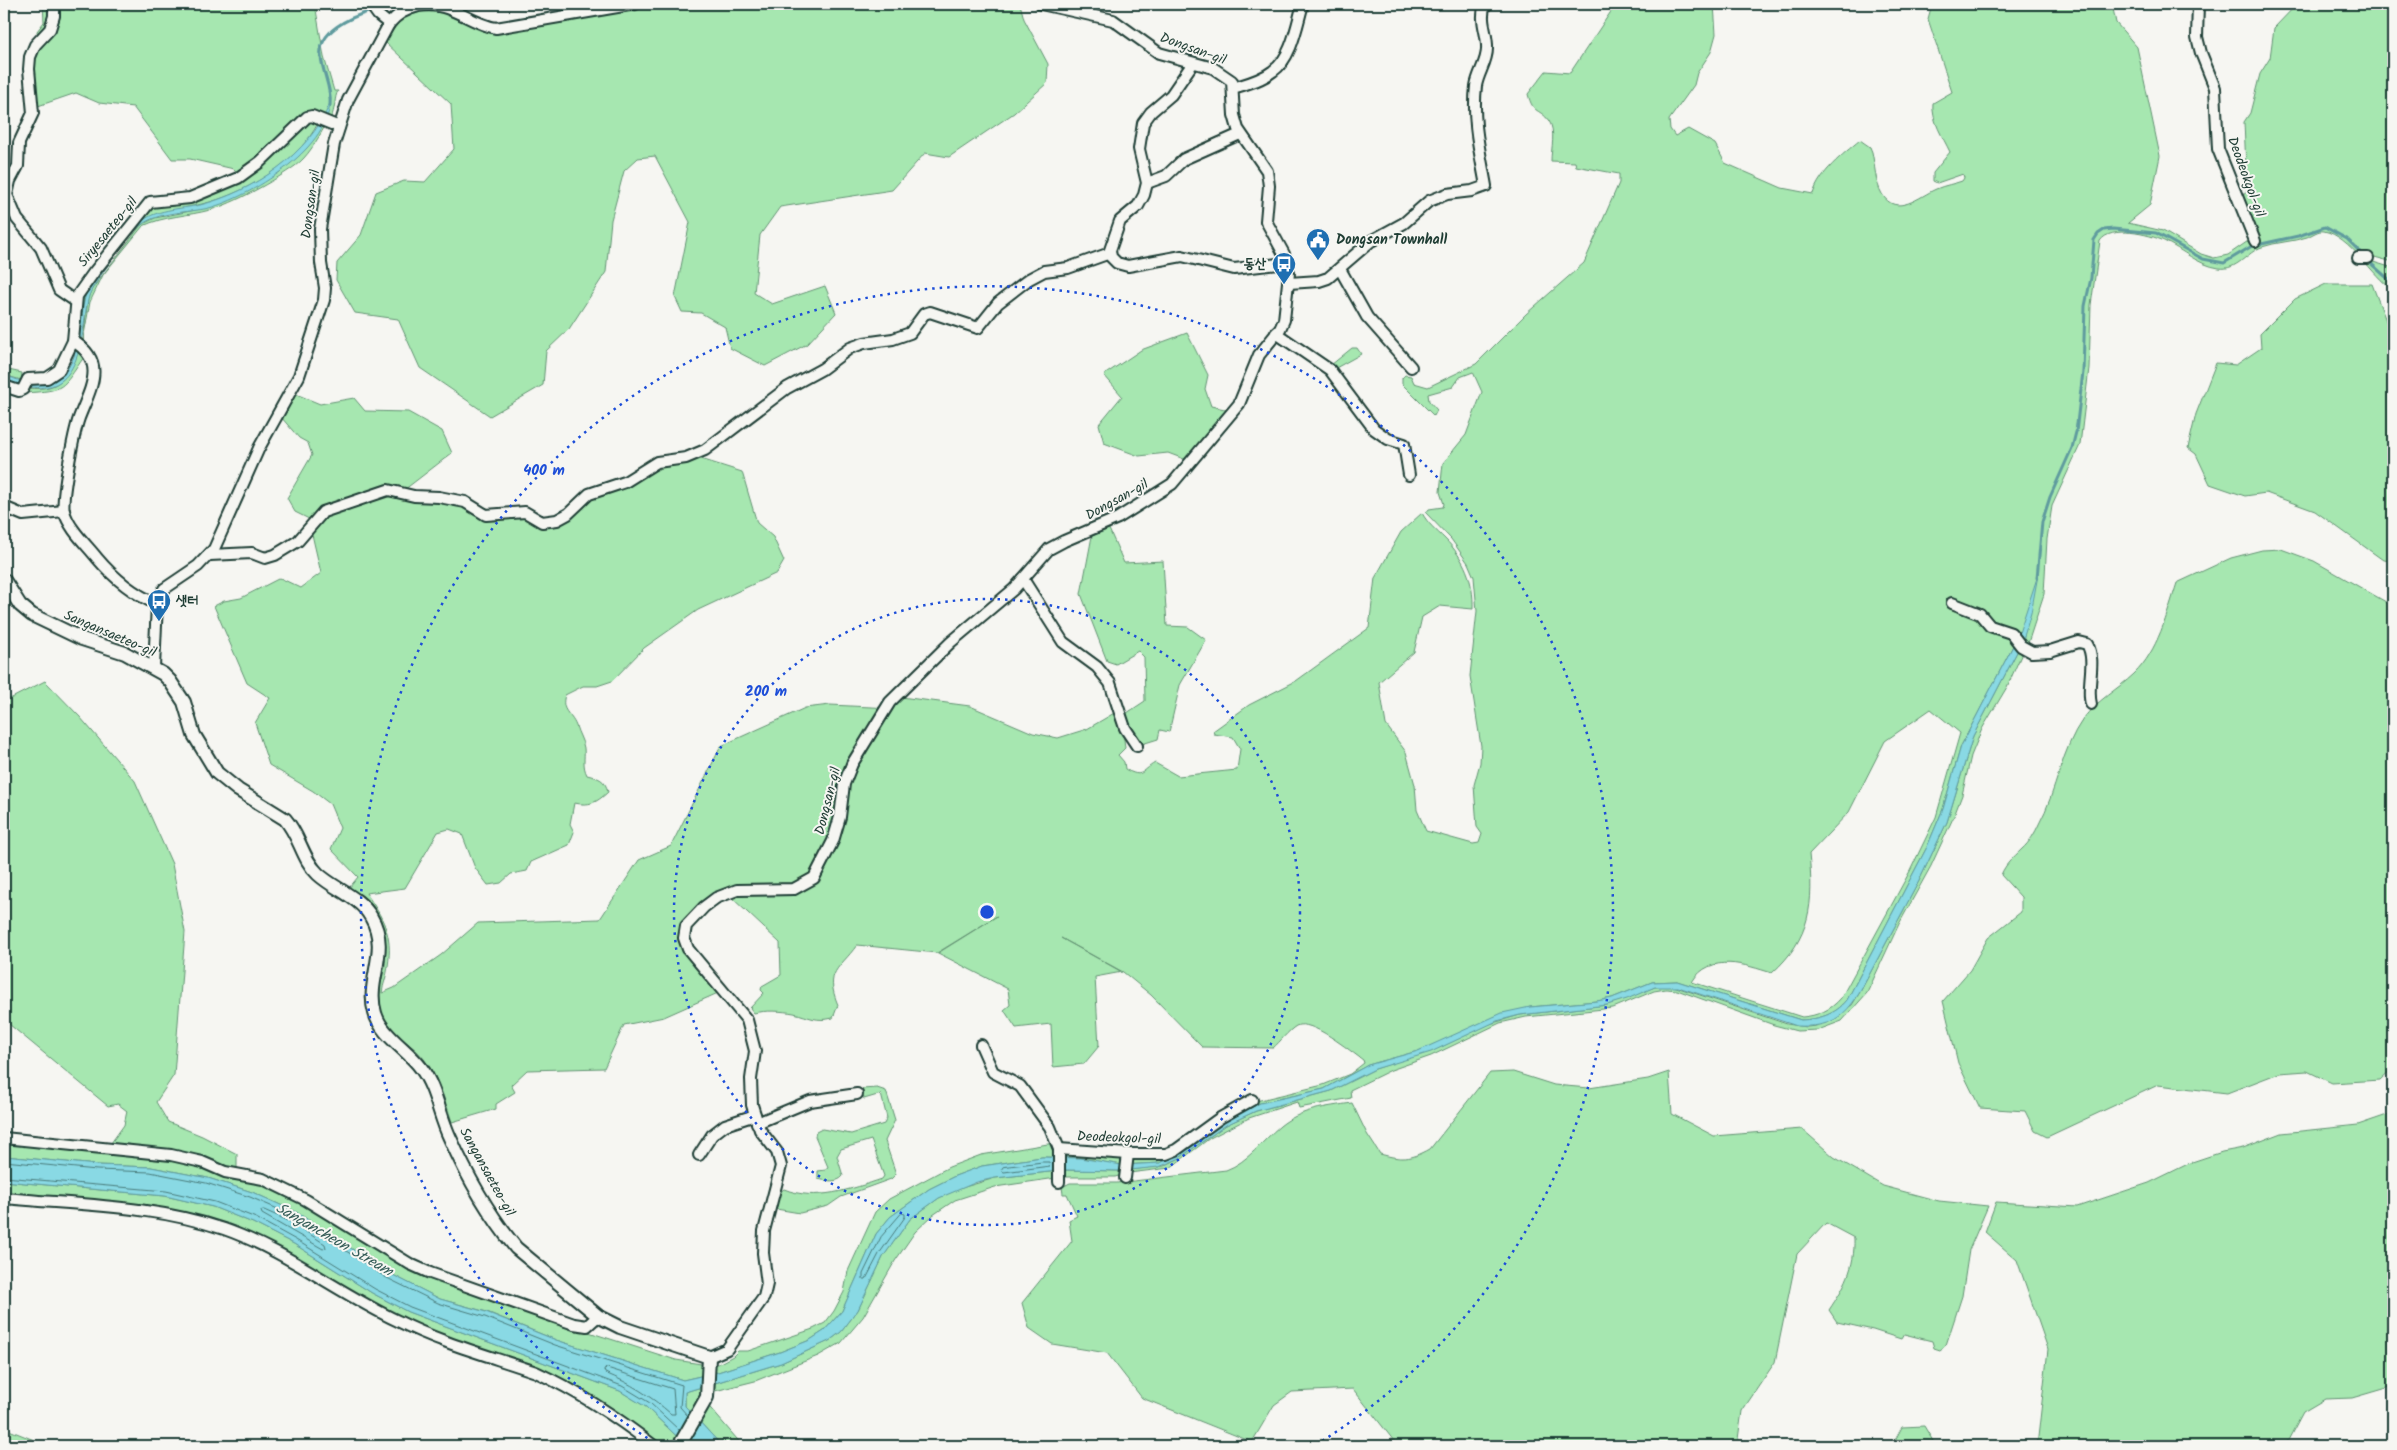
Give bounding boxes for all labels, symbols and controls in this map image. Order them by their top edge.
street label: Dongsan-gil [1157,27,1230,71]
street label: Deodeokgol-gil [2221,134,2271,221]
street label: Dongsan-gil [295,168,327,240]
street label: Siryesaeteo-gil [73,192,144,272]
public building icon: Dongsan Townhall [1305,227,1331,261]
place label: Dongsan Townhall [1336,229,1447,251]
bus stop icon: 동산 [1271,251,1297,285]
place label: 동산 [1243,253,1267,275]
text: 400 m [523,459,565,483]
street label: Dongsan-gil [1081,473,1153,526]
bus stop icon: 샛터 [146,588,172,622]
place label: 샛터 [175,590,199,612]
street label: Sangansaeteo-gil [60,605,160,664]
text: 200 m [745,680,787,704]
street label: Dongsan-gil [809,764,847,837]
centre of rings [978,903,996,921]
street label: Sangansaeteo-gil [453,1123,521,1221]
street label: Deodeokgol-gil [1077,1126,1162,1150]
water label: Sangancheon Stream [271,1197,398,1284]

